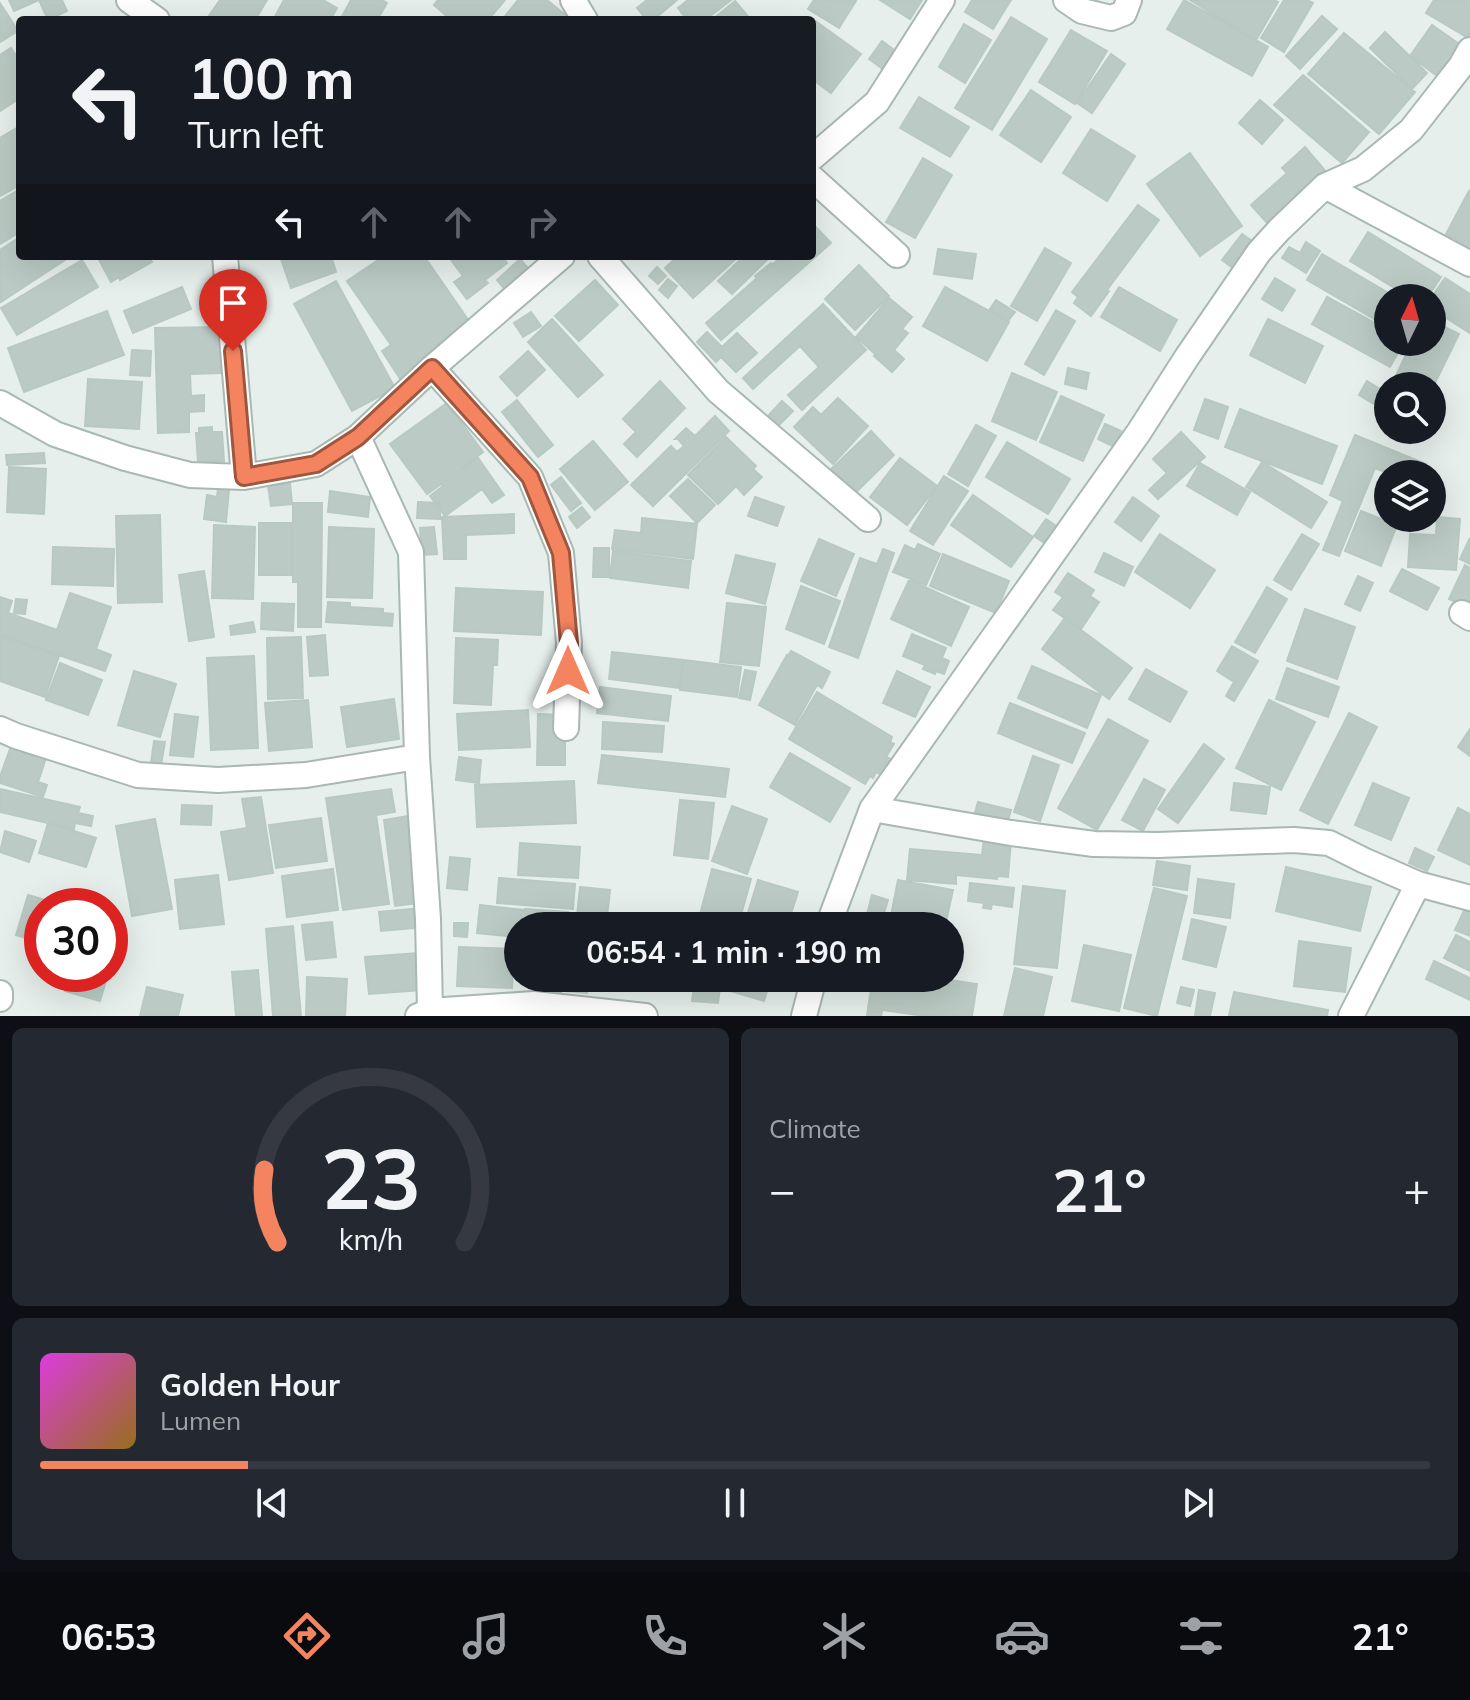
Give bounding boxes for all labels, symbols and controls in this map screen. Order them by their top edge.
text: 100 m [188,43,355,113]
icon: left [56,48,160,152]
text: Turn left [188,112,324,157]
icon: left [268,200,312,244]
icon: ahead [352,200,396,244]
icon: ahead [436,200,480,244]
icon: right [520,200,564,244]
pin [199,269,267,351]
icon: arrive [211,281,255,325]
north arrow [1374,284,1446,356]
map controls [1374,284,1446,532]
button: search [1374,372,1446,444]
button: layers [1374,460,1446,532]
position arrow [526,629,610,713]
speed limit sign: 30 [24,888,128,992]
text: 06:54 · 1 min · 190 m [586,933,882,971]
text: Climate [769,1112,861,1145]
text: 23 [321,1125,420,1230]
text: 21° [1052,1152,1147,1227]
text: − [769,1162,795,1217]
text: + [1404,1162,1430,1217]
text: km/h [338,1221,403,1257]
text: Golden Hour [160,1366,340,1404]
text: Lumen [160,1404,241,1437]
icon: previous [250,1481,294,1525]
icon: pause [713,1481,757,1525]
icon: next [1176,1481,1220,1525]
icon: directions [279,1608,335,1664]
icon: music [458,1608,514,1664]
icon: phone [637,1608,693,1664]
icon: climate [816,1608,872,1664]
icon: car [994,1608,1050,1664]
icon: filters [1173,1608,1229,1664]
text: 06:53 [61,1614,157,1659]
text: 21° [1352,1614,1409,1659]

